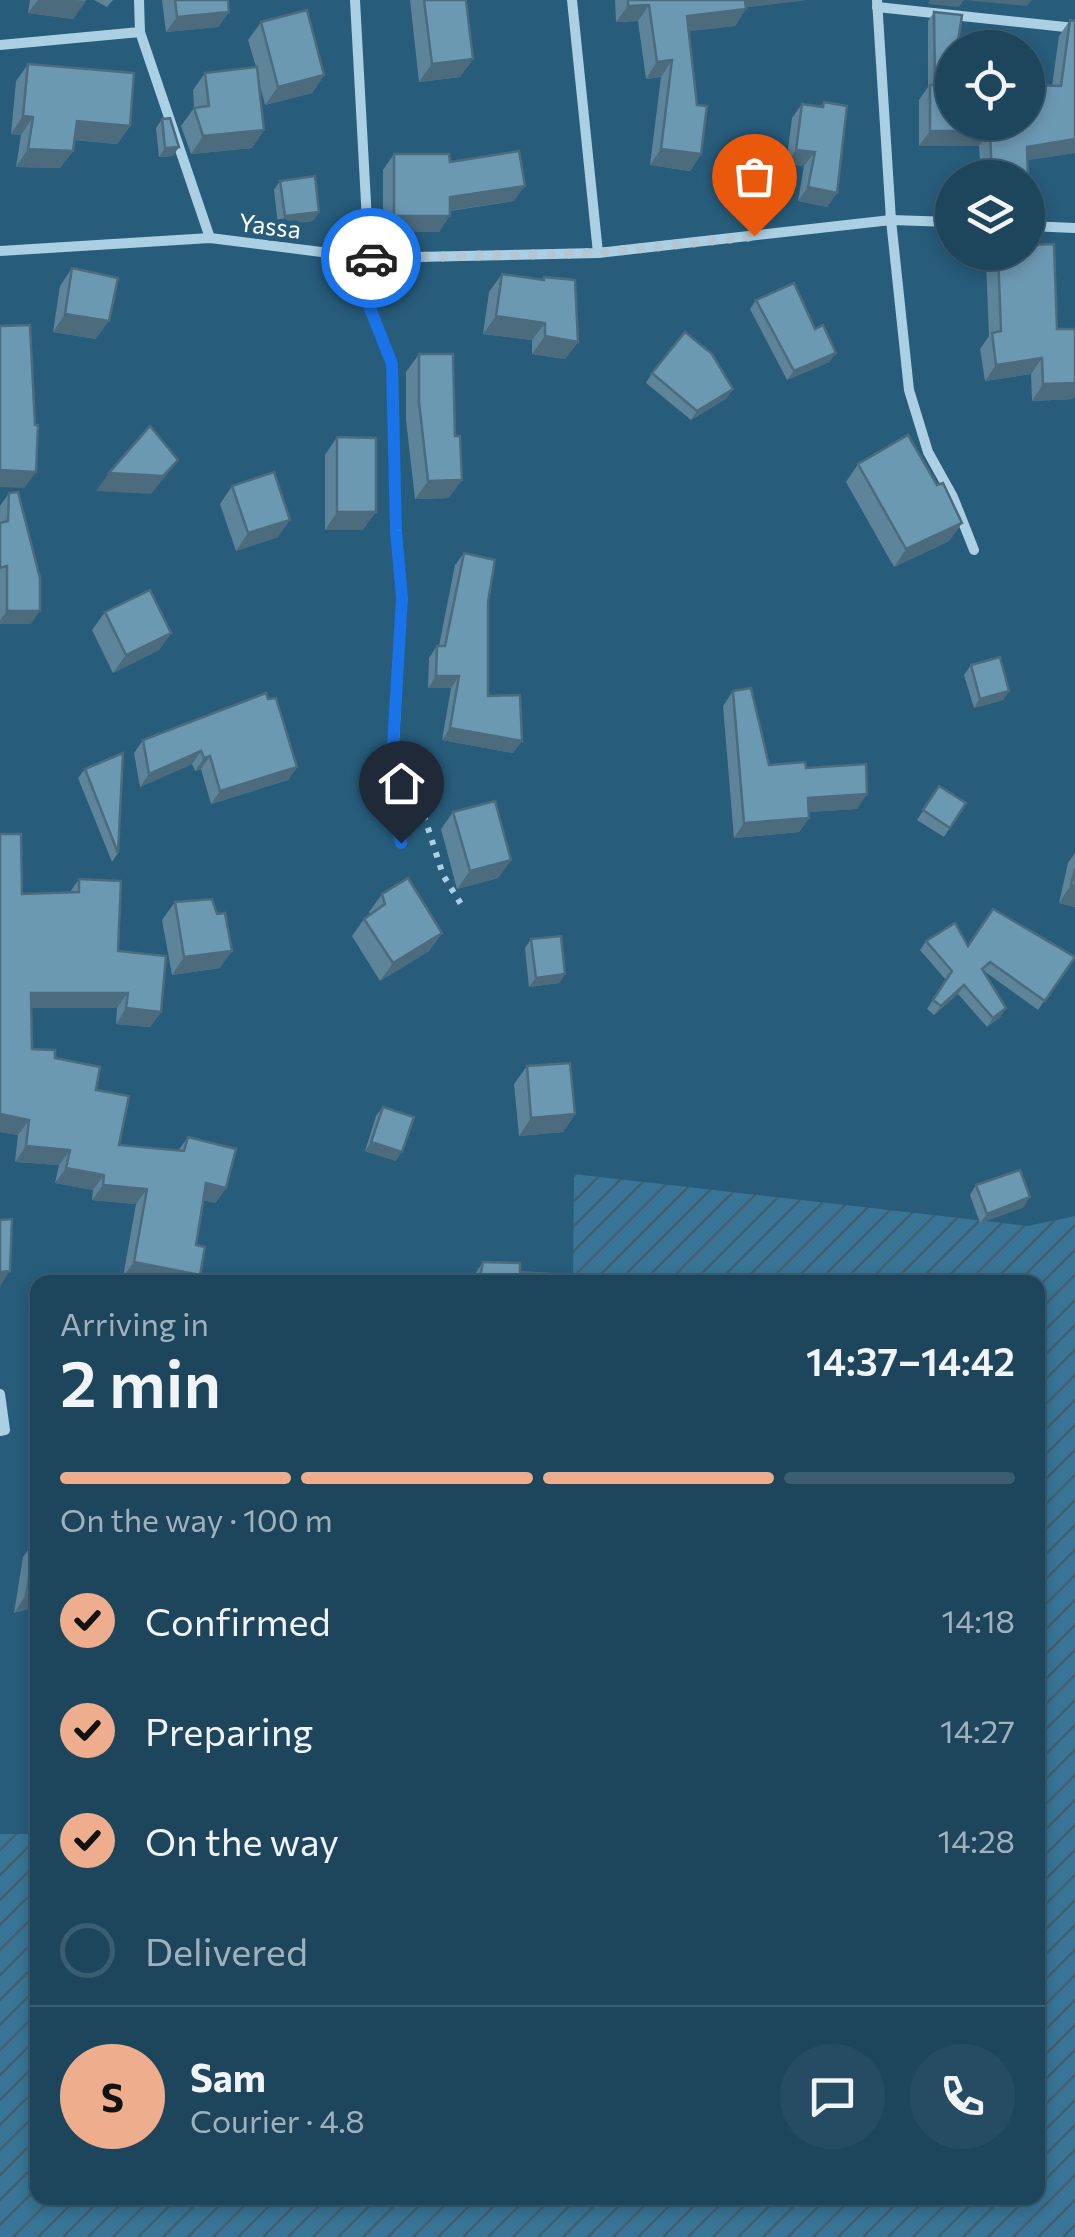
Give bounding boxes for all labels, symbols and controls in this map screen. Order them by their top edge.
map controls [935,30,1045,270]
button: locate [935,30,1045,140]
pin [712,134,797,237]
icon: bag [727,149,782,204]
button: layers [935,160,1045,270]
street label: Yassa [237,206,303,244]
courier [321,208,421,308]
icon: car [344,231,399,286]
pin [359,741,444,844]
icon: home [374,756,429,811]
text: Arriving in [60,1303,209,1343]
text: 14:37–14:42 [806,1337,1015,1384]
text: 2 min [60,1341,221,1420]
text: On the way · 100 m [60,1499,333,1539]
icon: check [60,1593,115,1648]
text: Confirmed [145,1597,331,1644]
text: 14:18 [941,1600,1015,1640]
icon: check [60,1703,115,1758]
text: Preparing [145,1707,313,1754]
text: 14:27 [940,1710,1015,1750]
icon: check [60,1813,115,1868]
text: On the way [145,1817,339,1864]
text: 14:28 [937,1820,1015,1860]
text: Delivered [145,1927,308,1974]
button: chat [780,2044,885,2149]
button: phone [910,2044,1015,2149]
text: Sam [190,2053,266,2100]
text: S [101,2073,124,2120]
text: Courier · 4.8 [190,2100,365,2140]

